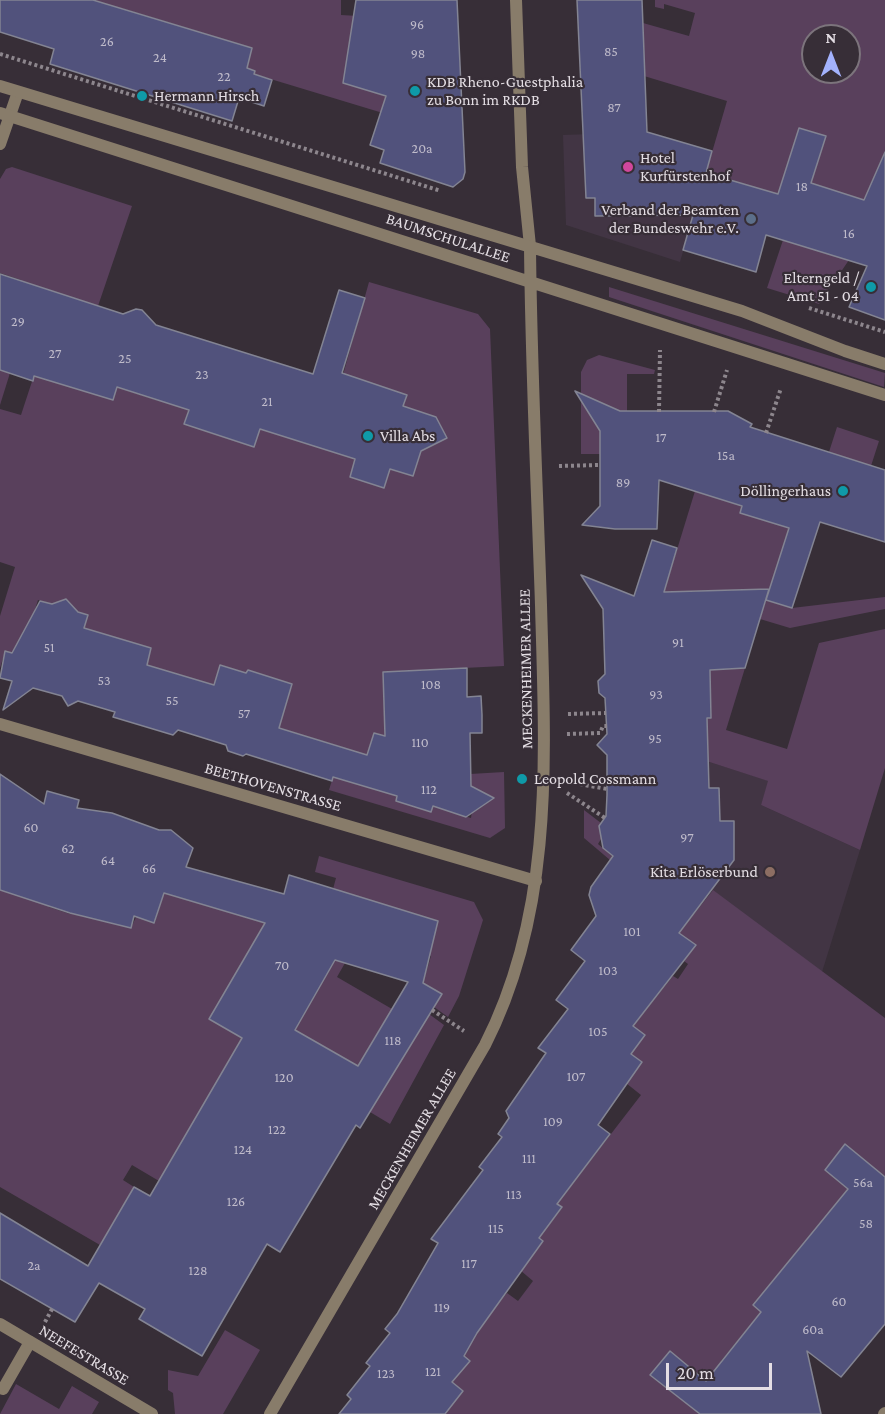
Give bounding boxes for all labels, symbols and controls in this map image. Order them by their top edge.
house number: 96 [410,17,424,33]
north arrow [801,24,861,84]
text: N [826,29,836,46]
house number: 26 [100,34,114,50]
house number: 85 [604,44,618,60]
house number: 98 [411,46,425,62]
house number: 24 [153,50,167,66]
house number: 22 [217,69,231,85]
place label: KDB Rheno-Guestphalia zu Bonn im RKDB [427,72,583,110]
marker: KDB Rheno-Guestphalia zu Bonn im RKDB [408,84,422,98]
place label: Hermann Hirsch [154,86,259,106]
marker: Hermann Hirsch [135,89,149,103]
house number: 87 [607,100,621,116]
house number: 20a [411,141,433,157]
place label: Hotel Kurfürstenhof [640,148,730,186]
marker: Hotel Kurfürstenhof [621,160,635,174]
house number: 18 [796,179,808,195]
place label: Verband der Beamten der Bundeswehr e.V. [601,200,739,238]
street label: BAUMSCHULALLEE [383,209,513,267]
marker: Verband der Beamten der Bundeswehr e.V. [744,212,758,226]
house number: 16 [843,226,855,242]
place label: Elterngeld / Amt 51 - 04 [784,268,859,306]
marker: Elterngeld / Amt 51 - 04 [864,280,878,294]
house number: 29 [11,314,25,330]
house number: 27 [49,346,61,362]
house number: 25 [118,351,132,367]
house number: 23 [195,367,209,383]
house number: 21 [261,394,273,410]
place label: Villa Abs [380,426,435,446]
marker: Villa Abs [361,429,375,443]
house number: 17 [655,430,667,446]
house number: 15a [717,448,735,464]
house number: 89 [616,475,630,491]
place label: Döllingerhaus [740,481,831,501]
marker: Döllingerhaus [836,484,850,498]
street label: MECKENHEIMER ALLEE [515,589,537,749]
house number: 91 [672,635,684,651]
house number: 51 [43,640,55,656]
house number: 53 [97,673,111,689]
house number: 108 [421,677,441,693]
house number: 93 [649,687,663,703]
house number: 55 [165,693,179,709]
house number: 57 [238,706,250,722]
house number: 95 [648,731,662,747]
house number: 110 [411,735,429,751]
street label: BEETHOVENSTRASSE [202,758,344,816]
place label: Leopold Cossmann [534,769,656,789]
marker: Leopold Cossmann [515,772,529,786]
house number: 112 [421,782,437,798]
house number: 60 [23,820,39,836]
house number: 97 [680,830,694,846]
house number: 62 [61,841,75,857]
house number: 64 [101,853,115,869]
house number: 66 [142,861,156,877]
place label: Kita Erlöserbund [650,862,758,882]
marker: Kita Erlöserbund [763,865,777,879]
house number: 101 [623,924,641,940]
house number: 70 [275,958,289,974]
house number: 103 [598,963,618,979]
house number: 105 [588,1024,608,1040]
house number: 118 [385,1033,401,1049]
street label: MECKENHEIMER ALLEE [364,1065,460,1213]
house number: 107 [567,1069,585,1085]
house number: 120 [274,1070,294,1086]
house number: 109 [543,1114,563,1130]
house number: 122 [268,1122,286,1138]
house number: 124 [234,1142,252,1158]
house number: 111 [522,1151,536,1167]
house number: 56a [853,1175,873,1191]
house number: 113 [506,1187,522,1203]
house number: 126 [227,1194,245,1210]
house number: 58 [859,1216,873,1232]
house number: 115 [488,1221,504,1237]
house number: 117 [461,1256,477,1272]
house number: 2a [27,1258,41,1274]
house number: 128 [189,1263,207,1279]
house number: 60 [831,1294,847,1310]
house number: 119 [434,1300,450,1316]
street label: NEEFESTRASSE [35,1321,133,1389]
house number: 60a [802,1322,824,1338]
scale bar [669,1351,776,1389]
text: 20 m [677,1363,714,1383]
house number: 121 [425,1364,441,1380]
house number: 123 [377,1366,395,1382]

